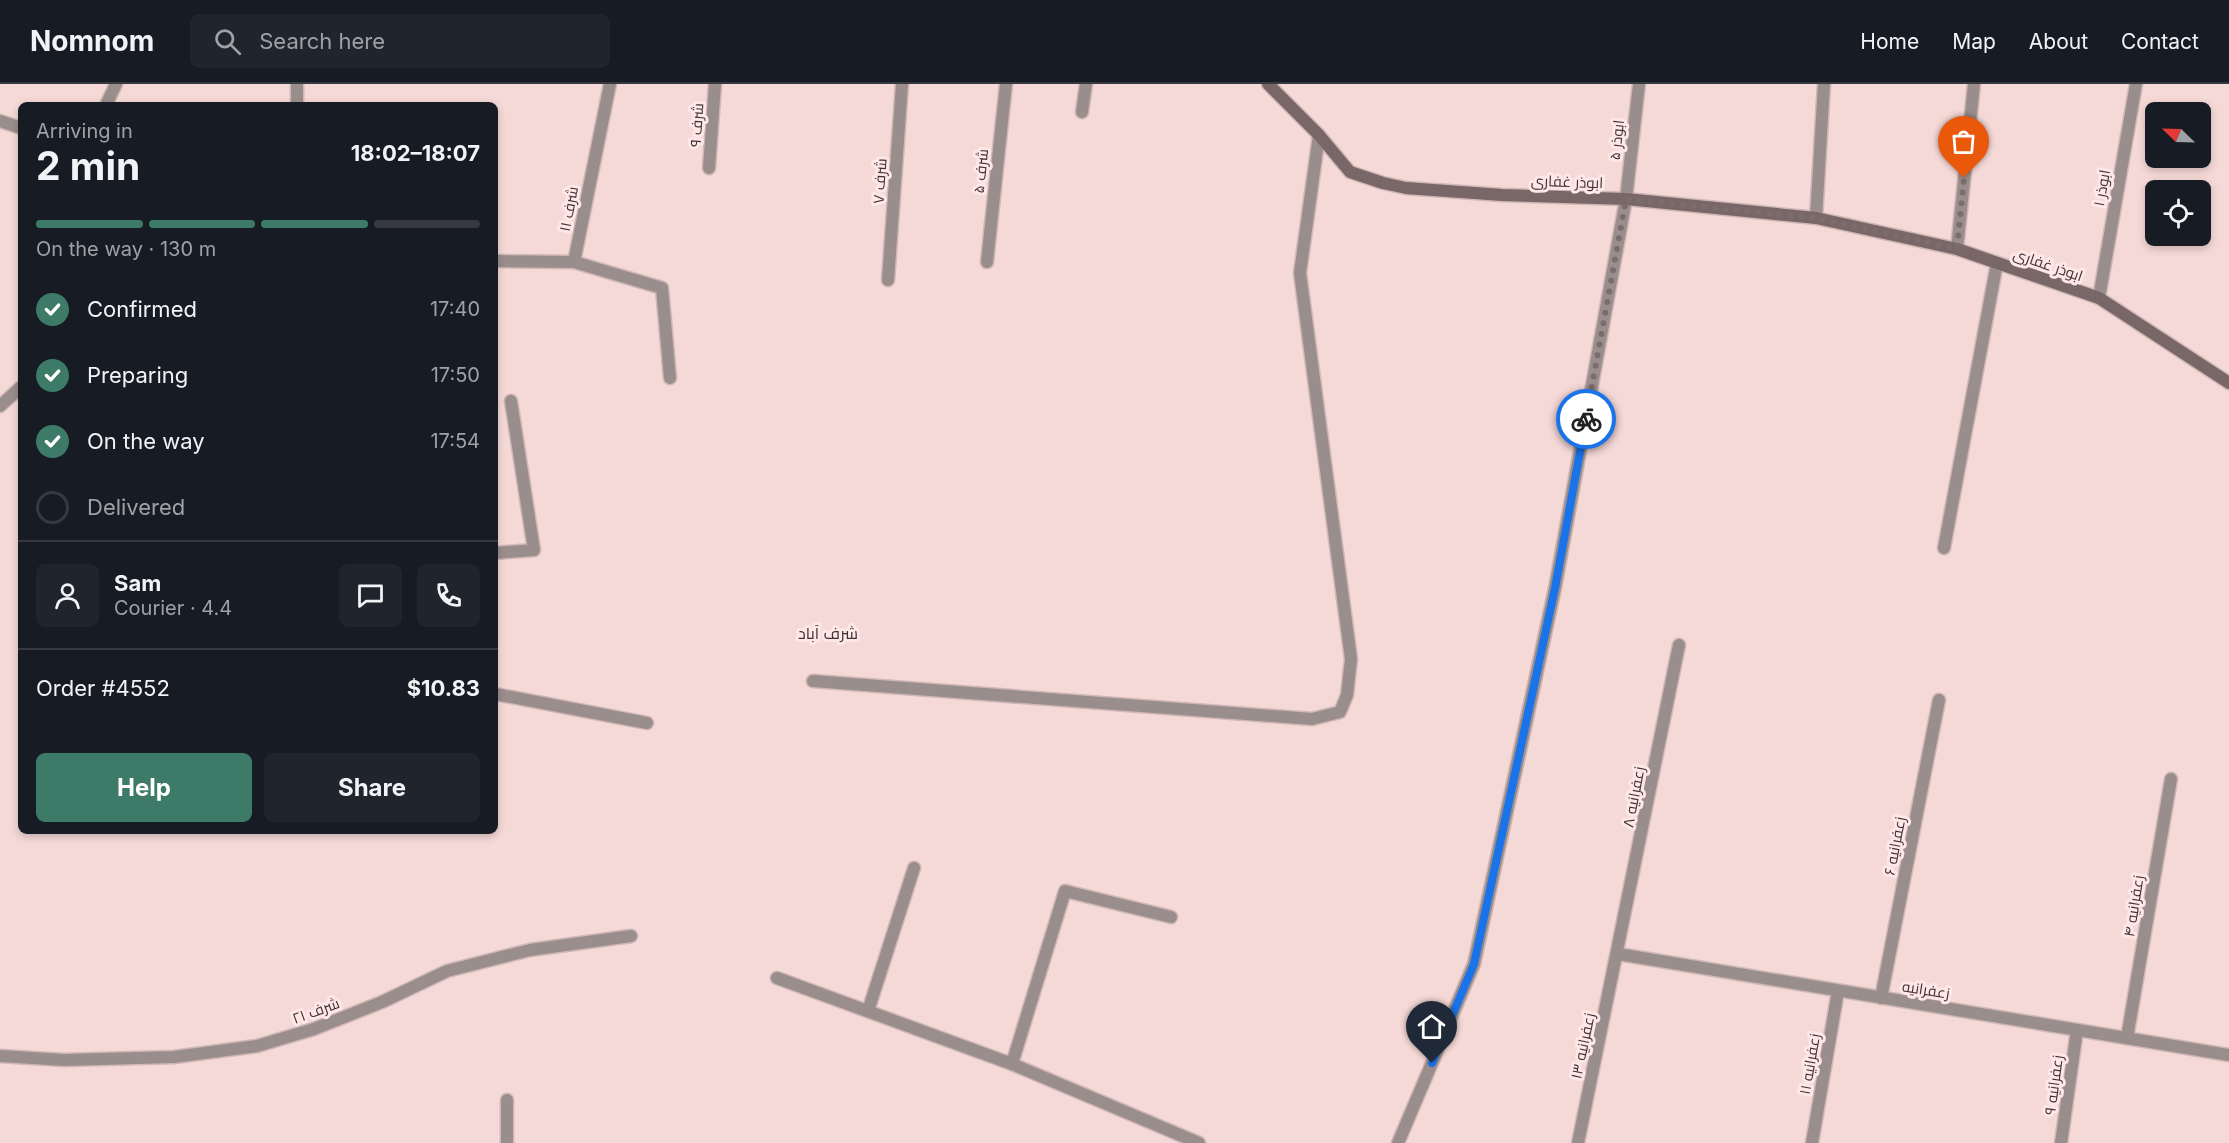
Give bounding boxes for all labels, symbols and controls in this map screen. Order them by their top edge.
search box [190,14,610,68]
text: Nomnom [30,24,154,58]
icon: search [211,25,244,58]
text: Search here [259,28,385,54]
text: Home [1860,29,1919,54]
text: Map [1952,29,1996,54]
text: About [2029,29,2088,54]
text: Contact [2121,29,2199,54]
street label: شرف ۹ [685,102,708,148]
north arrow [2145,102,2211,168]
map controls [2145,102,2211,246]
pin [1938,116,1989,178]
text: Arriving in [36,119,133,143]
street label: ابوذر ۵ [1605,119,1628,161]
icon: bag [1947,125,1980,158]
text: 18:02–18:07 [351,140,480,166]
text: 2 min [36,142,140,189]
street label: شرف ۵ [969,148,992,194]
street label: شرف ۷ [868,157,891,204]
street label: ابوذر ۱ [2089,168,2114,208]
street label: ابوذر غفاری [1530,171,1604,193]
button: locate [2145,180,2211,246]
street label: شرف ۱۱ [555,185,582,233]
text: On the way · 130 m [36,237,216,261]
street label: ابوذر غفاری [2011,244,2085,286]
icon: check [36,293,69,326]
text: Confirmed [87,296,197,322]
text: 17:40 [430,297,480,321]
icon: check [36,359,69,392]
text: Preparing [87,362,188,388]
text: 17:50 [431,363,480,387]
courier [1556,389,1616,449]
icon: bike [1570,403,1603,436]
icon: check [36,425,69,458]
text: On the way [87,428,205,454]
text: 17:54 [430,429,480,453]
text: Delivered [87,494,185,520]
button: person [36,564,99,627]
button: chat [339,564,402,627]
button: phone [417,564,480,627]
text: Sam [114,570,161,596]
text: Courier · 4.4 [114,596,232,620]
district label: شرف آباد [798,623,858,643]
text: Order #4552 [36,675,170,701]
text: $10.83 [407,675,480,701]
button: Help [36,753,252,822]
button: Share [264,753,480,822]
street label: زعفرانیه ۸ [1618,765,1649,829]
street label: زعفرانیه ۶ [1880,815,1910,877]
street label: زعفرانیه ۴ [2119,874,2148,938]
street label: زعفرانیه [1901,976,1951,1003]
street label: شرف ۲۱ [290,993,342,1028]
pin [1406,1001,1457,1063]
icon: home [1415,1010,1448,1043]
street label: زعفرانیه ۱۳ [1566,1011,1599,1081]
street label: زعفرانیه ۱۱ [1795,1032,1824,1096]
street label: زعفرانیه ۹ [2040,1054,2067,1116]

